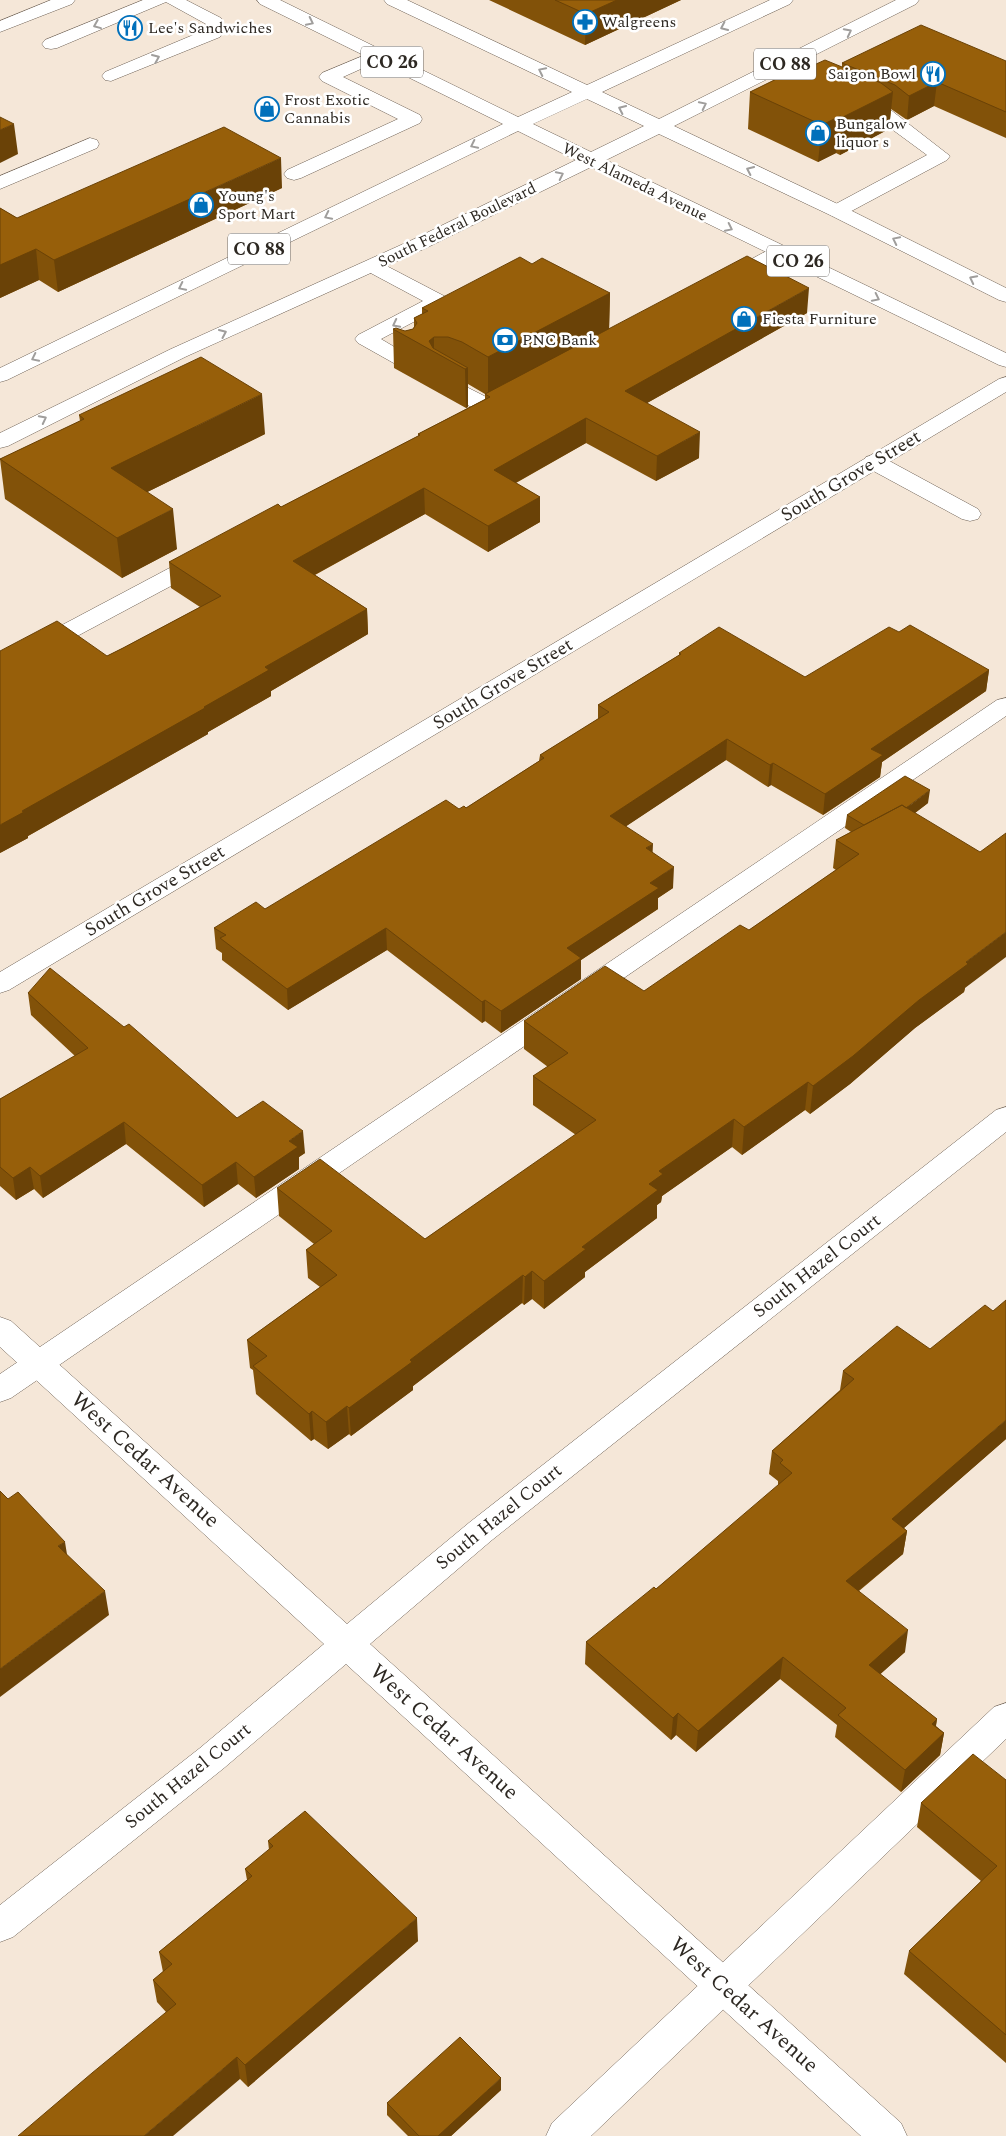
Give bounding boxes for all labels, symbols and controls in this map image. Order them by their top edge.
pharmacy icon: Walgreens [572,9,598,35]
place label: Walgreens [602,10,676,34]
restaurant icon: Lee's Sandwiches [117,15,143,41]
one-way arrow [304,15,313,25]
place label: Lee's Sandwiches [148,16,272,40]
one-way arrow [93,19,102,30]
one-way arrow [720,21,729,32]
one-way arrow [843,28,852,38]
road number: CO 26 [361,46,423,78]
road number: CO 88 [754,49,816,80]
one-way arrow [151,53,160,64]
restaurant icon: Saigon Bowl [920,61,946,87]
place label: Saigon Bowl [828,62,916,86]
one-way arrow [538,67,547,77]
place label: Frost Exotic Cannabis [284,88,370,130]
shop icon: Frost Exotic Cannabis [254,96,280,122]
one-way arrow [698,101,707,111]
one-way arrow [618,105,627,116]
place label: Bungalow liquor s [836,112,907,154]
shop icon: Bungalow liquor s [805,120,831,146]
street label: West Alameda Avenue [558,136,712,228]
one-way arrow [470,139,479,149]
one-way arrow [746,166,755,176]
one-way arrow [555,171,564,181]
street label: South Federal Boulevard [374,176,540,274]
place label: Young's Sport Mart [218,184,296,226]
shop icon: Young's Sport Mart [188,192,214,218]
one-way arrow [324,210,333,220]
one-way arrow [724,222,733,232]
road number: CO 88 [228,233,290,264]
one-way arrow [892,236,901,246]
road number: CO 26 [767,246,829,276]
one-way arrow [969,275,978,285]
one-way arrow [178,281,187,291]
one-way arrow [871,292,880,303]
shop icon: Fiesta Furniture [731,306,757,332]
place label: Fiesta Furniture [762,307,877,331]
one-way arrow [392,318,401,328]
bank icon: PNC Bank [492,327,518,353]
one-way arrow [218,328,227,339]
place label: PNC Bank [522,328,597,352]
one-way arrow [32,352,41,362]
one-way arrow [38,415,47,425]
street label: South Grove Street [775,422,927,529]
street label: South Grove Street [427,630,579,737]
street label: South Grove Street [79,837,231,944]
street label: South Hazel Court [747,1206,888,1325]
street label: West Cedar Avenue [63,1384,227,1536]
street label: South Hazel Court [429,1457,569,1577]
street label: West Cedar Avenue [362,1656,526,1808]
street label: South Hazel Court [118,1716,258,1836]
street label: West Cedar Avenue [662,1929,826,2081]

